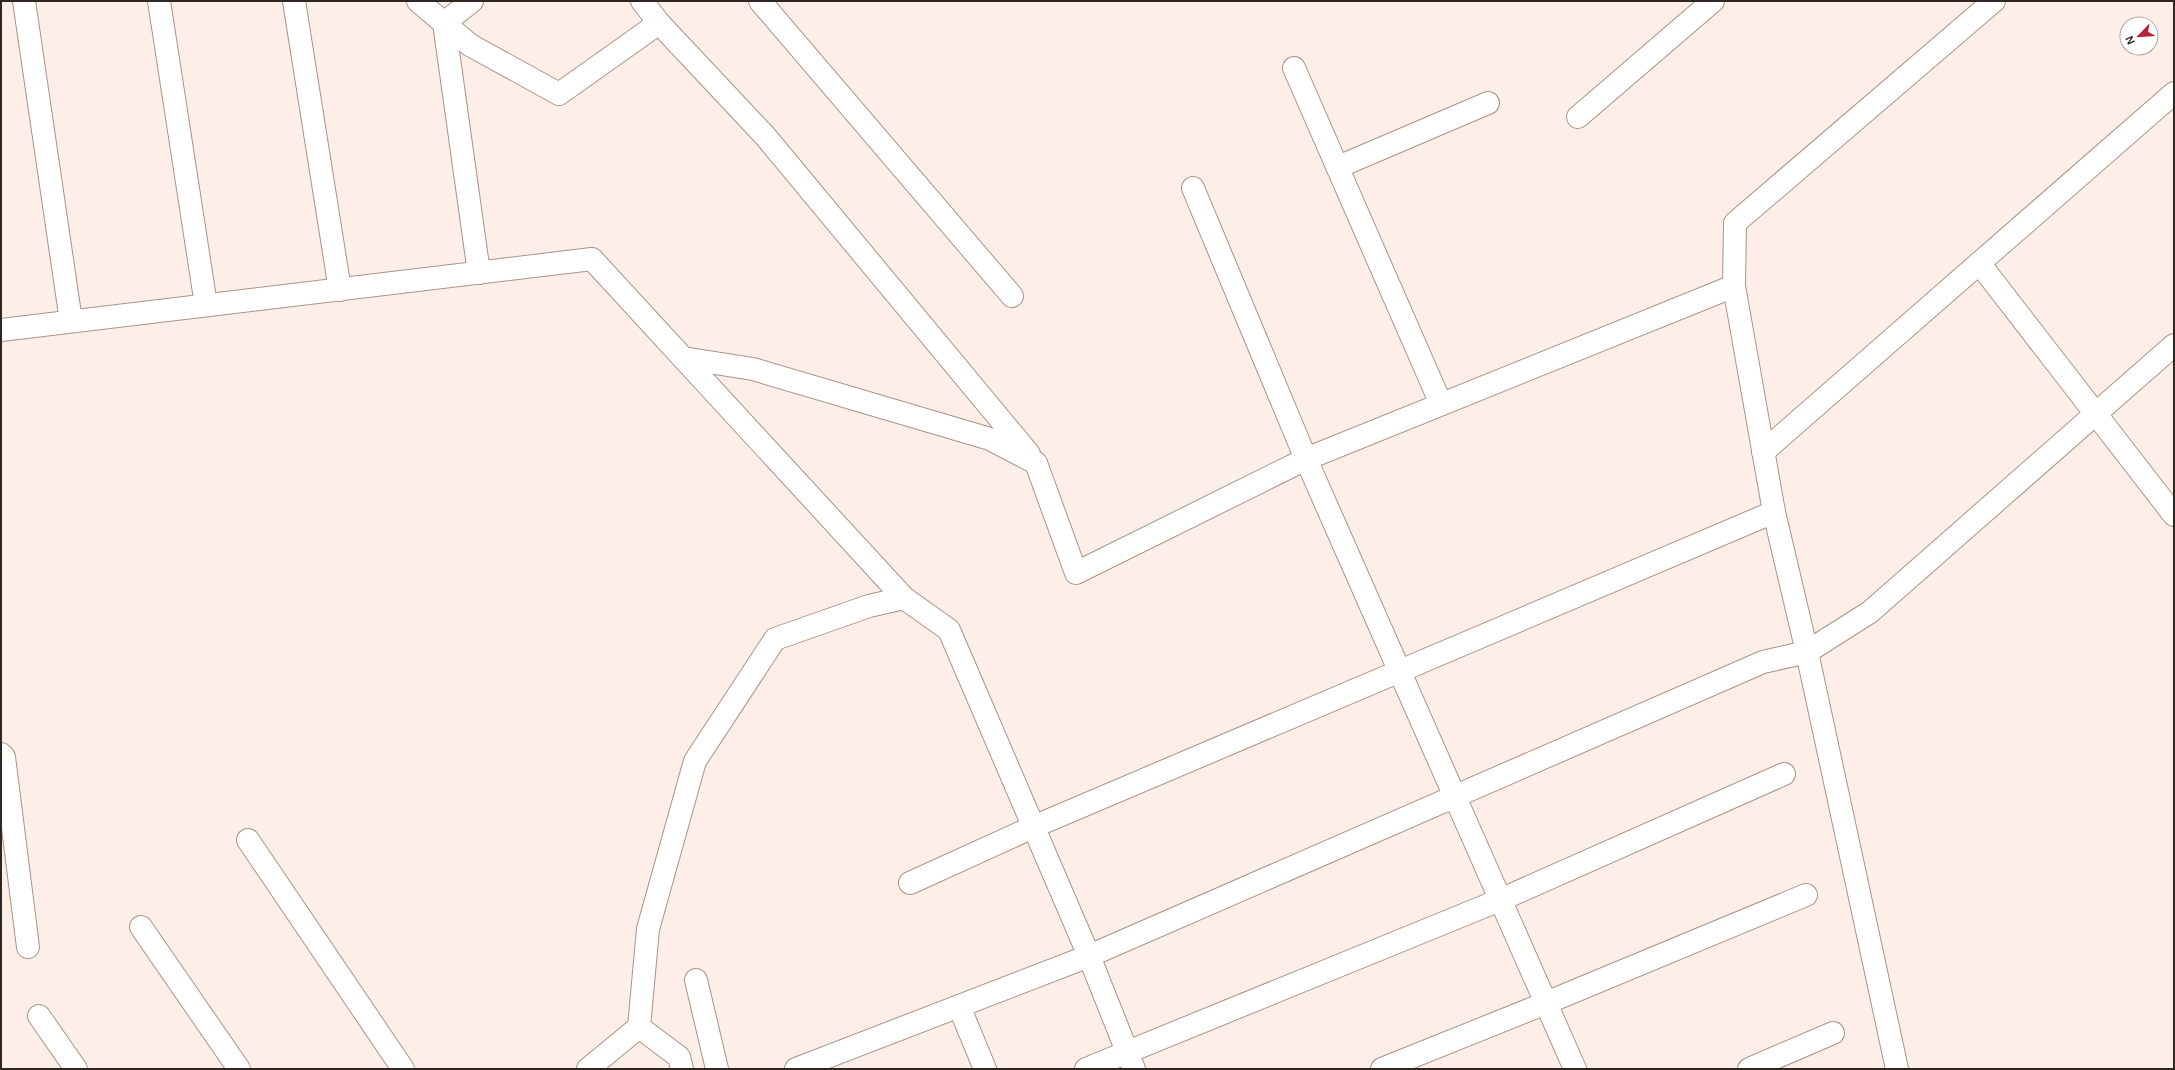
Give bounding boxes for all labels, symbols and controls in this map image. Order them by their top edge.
north arrow [2119,16,2159,56]
text: N [2123,34,2137,46]

